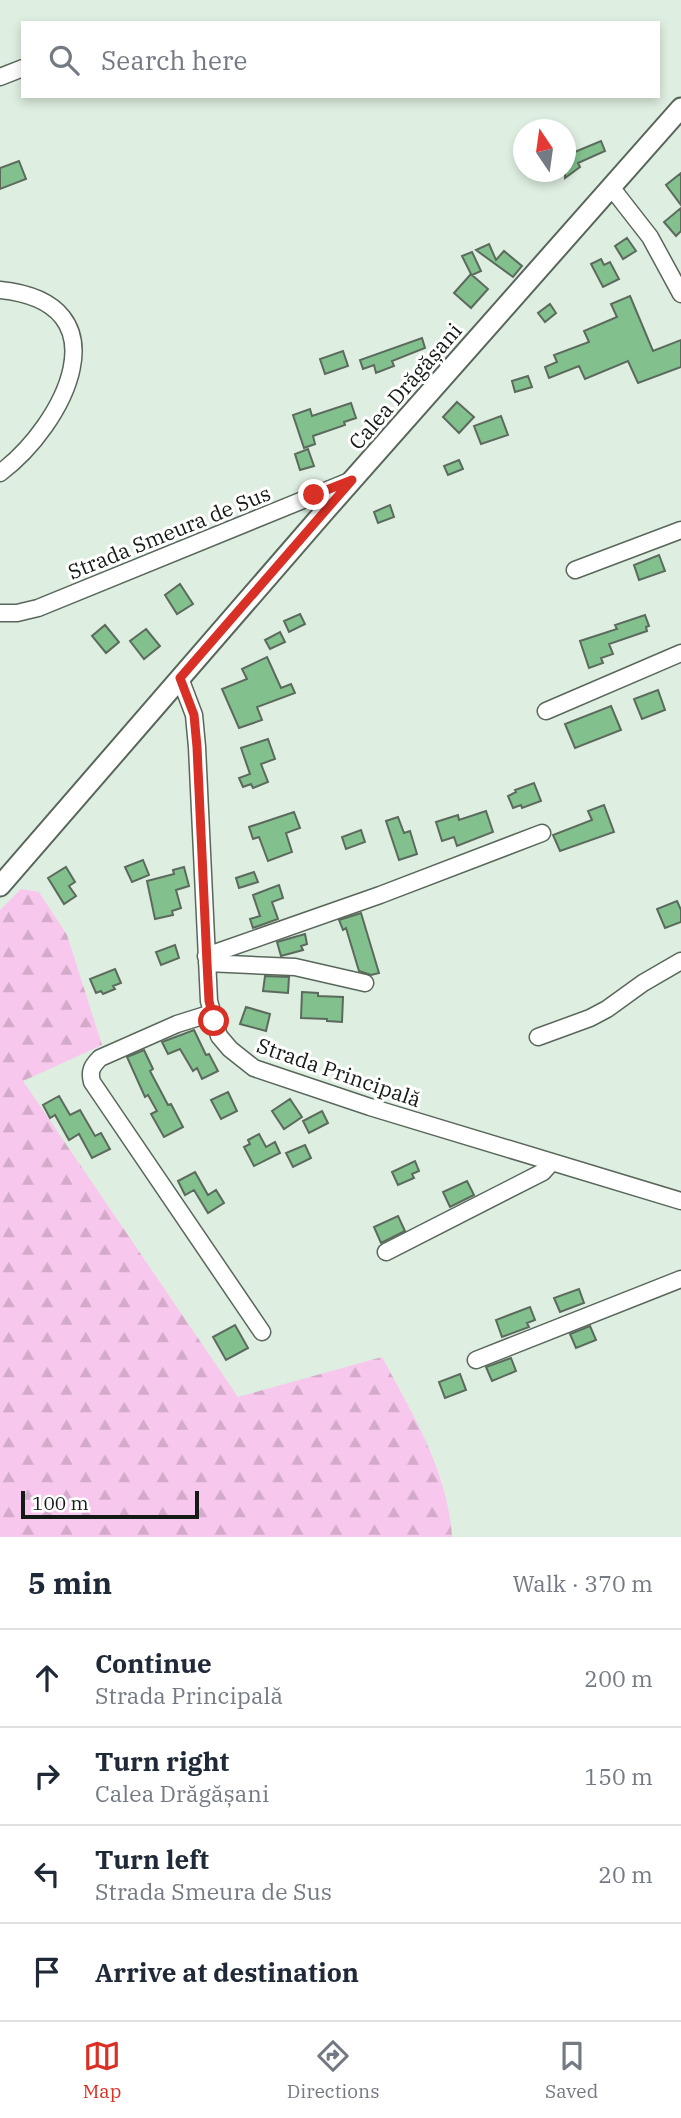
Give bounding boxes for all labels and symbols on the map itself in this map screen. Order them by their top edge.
north arrow [513,119,576,182]
street label: Calea Drăgășani [342,317,468,455]
street label: Strada Smeura de Sus [63,478,275,586]
route end [298,479,329,510]
route start [198,1005,229,1036]
street label: Strada Principală [253,1031,425,1113]
scale bar [21,1488,200,1520]

